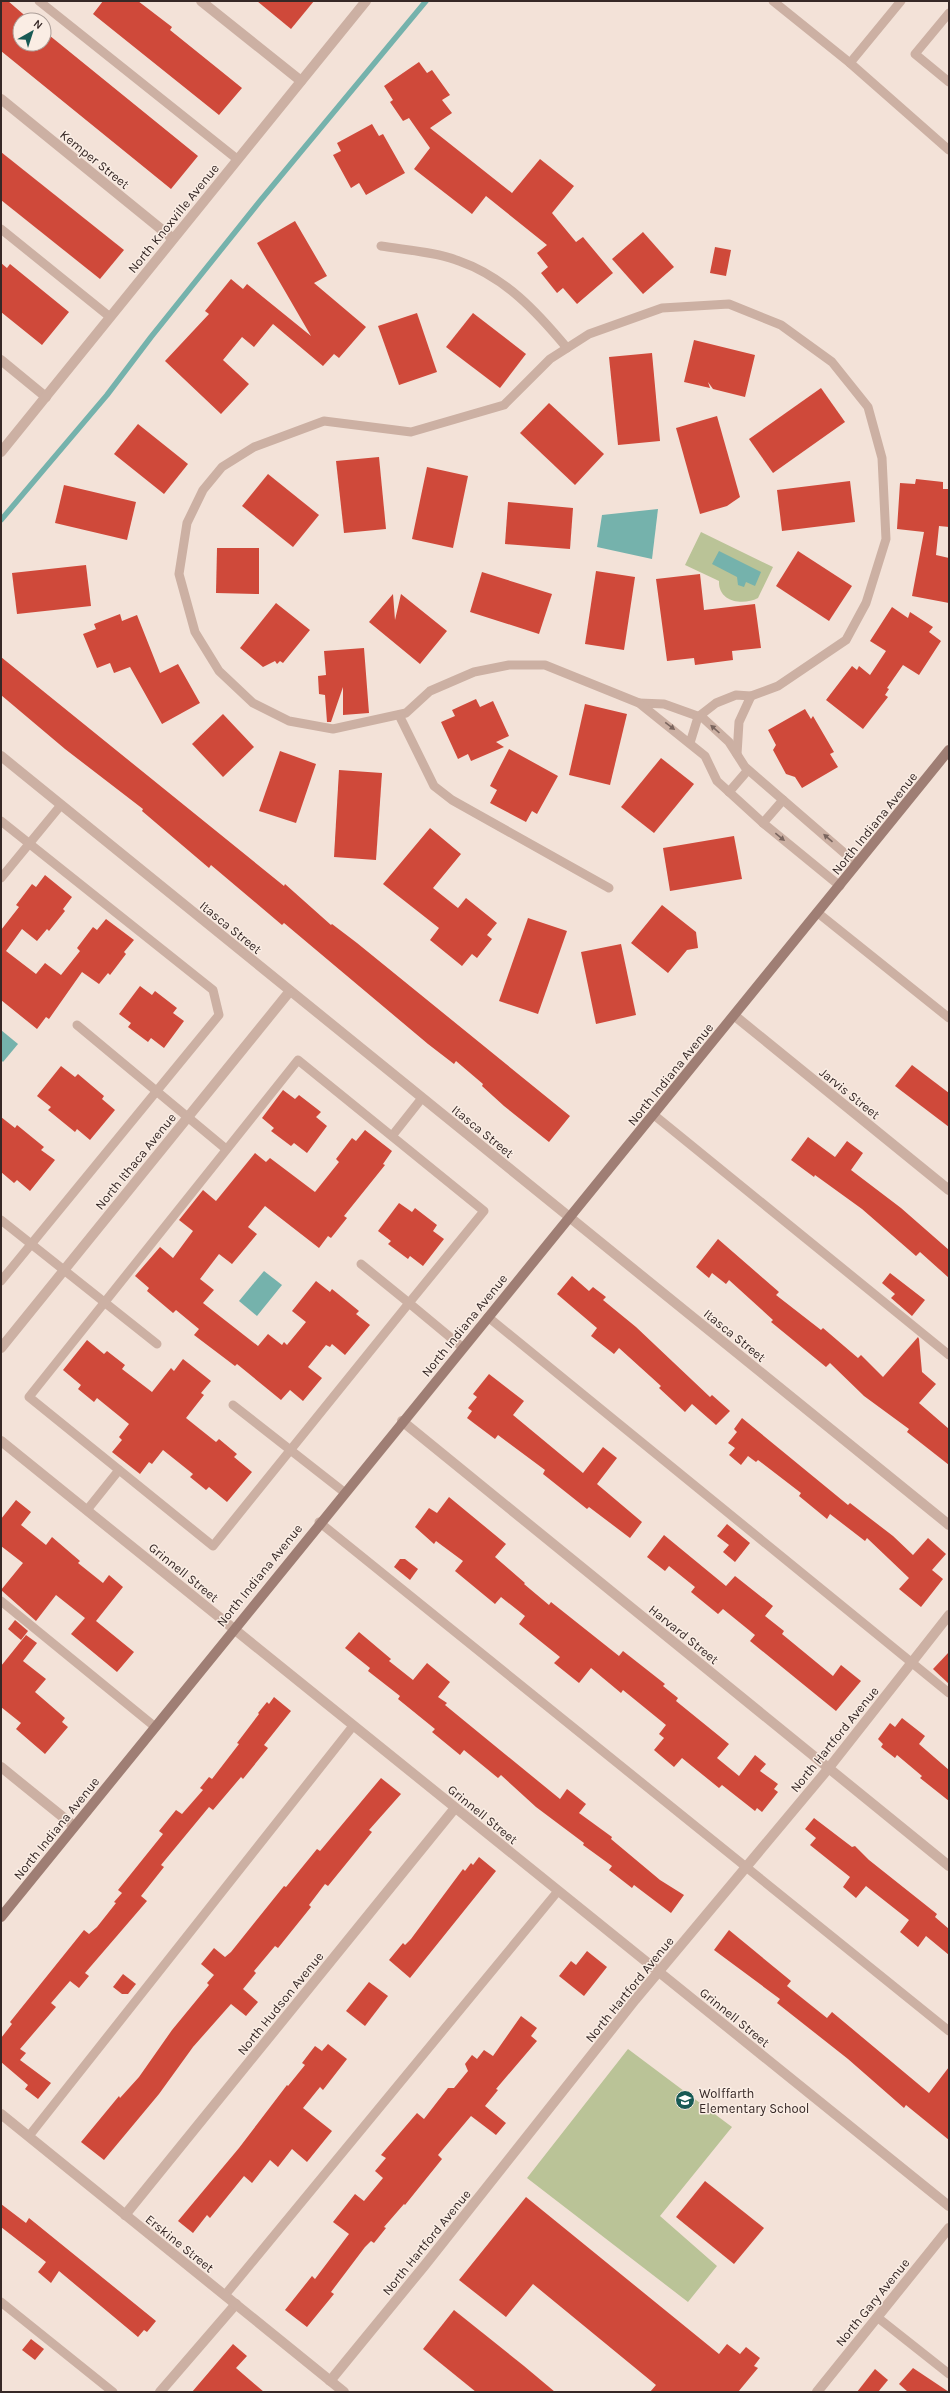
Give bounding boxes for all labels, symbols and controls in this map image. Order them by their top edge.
north arrow [12,12,52,52]
text: N [31,17,45,32]
street label: Kemper Street [57,127,132,192]
street label: North Knoxville Avenue [125,160,222,276]
one-way arrow [664,722,675,731]
one-way arrow [710,725,720,734]
street label: North Indiana Avenue [828,769,921,878]
one-way arrow [775,833,785,842]
one-way arrow [822,834,833,843]
street label: Itasca Street [197,898,265,957]
street label: North Indiana Avenue [624,1020,717,1129]
street label: Jarvis Street [817,1065,883,1122]
street label: Itasca Street [449,1102,517,1161]
street label: North Ithaca Avenue [92,1110,179,1213]
street label: North Indiana Avenue [418,1271,511,1380]
street label: Itasca Street [701,1306,769,1365]
street label: North Indiana Avenue [213,1521,306,1630]
street label: Grinnell Street [146,1540,222,1605]
street label: Harvard Street [646,1602,722,1667]
street label: North Hartford Avenue [787,1683,882,1795]
street label: North Indiana Avenue [10,1774,103,1883]
street label: Grinnell Street [445,1782,521,1847]
street label: North Hartford Avenue [582,1933,677,2045]
street label: North Hudson Avenue [234,1948,327,2058]
street label: Grinnell Street [697,1985,773,2050]
place label: Wolffarth Elementary School [699,2086,809,2116]
school or university icon: Wolffarth Elementary School [674,2089,696,2111]
street label: North Hartford Avenue [379,2186,474,2298]
street label: Erskine Street [143,2211,217,2276]
street label: North Gary Avenue [832,2255,913,2349]

